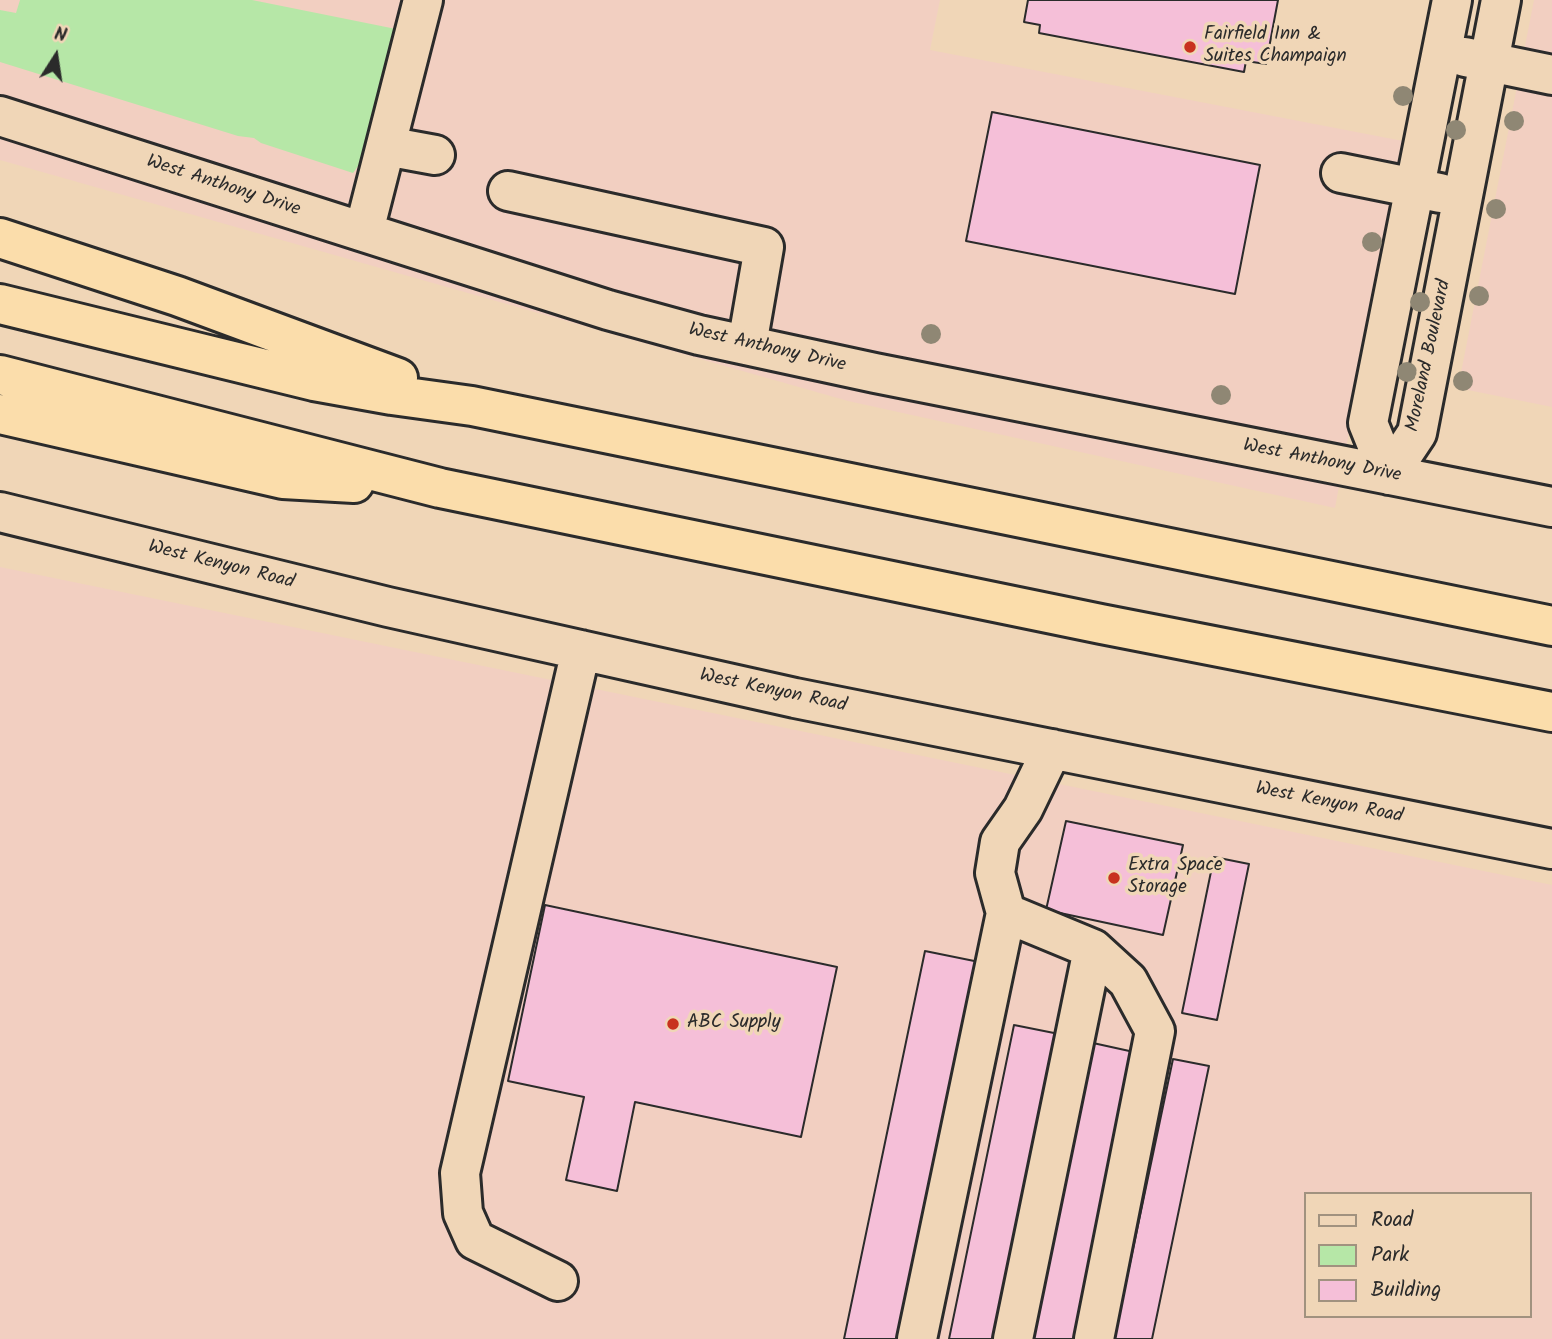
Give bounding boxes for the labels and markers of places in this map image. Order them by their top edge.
place label: Fairfield Inn & Suites Champaign [1204,25,1347,69]
marker: Fairfield Inn & Suites Champaign [1182,39,1198,55]
place label: Extra Space Storage [1128,856,1222,900]
marker: Extra Space Storage [1106,870,1122,886]
place label: ABC Supply [687,1013,781,1035]
marker: ABC Supply [665,1016,681,1032]

